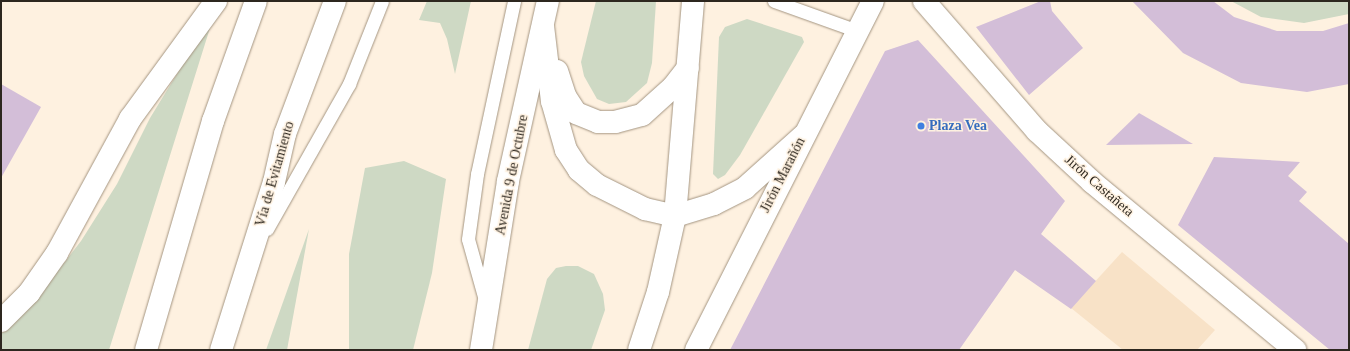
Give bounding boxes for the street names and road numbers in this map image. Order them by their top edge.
street label: Avenida 9 de Octubre [492,113,532,237]
street label: Vía de Evitamiento [252,119,298,229]
street label: Jirón Marañón [757,135,809,215]
street label: Jirón Castañeta [1061,151,1137,221]

